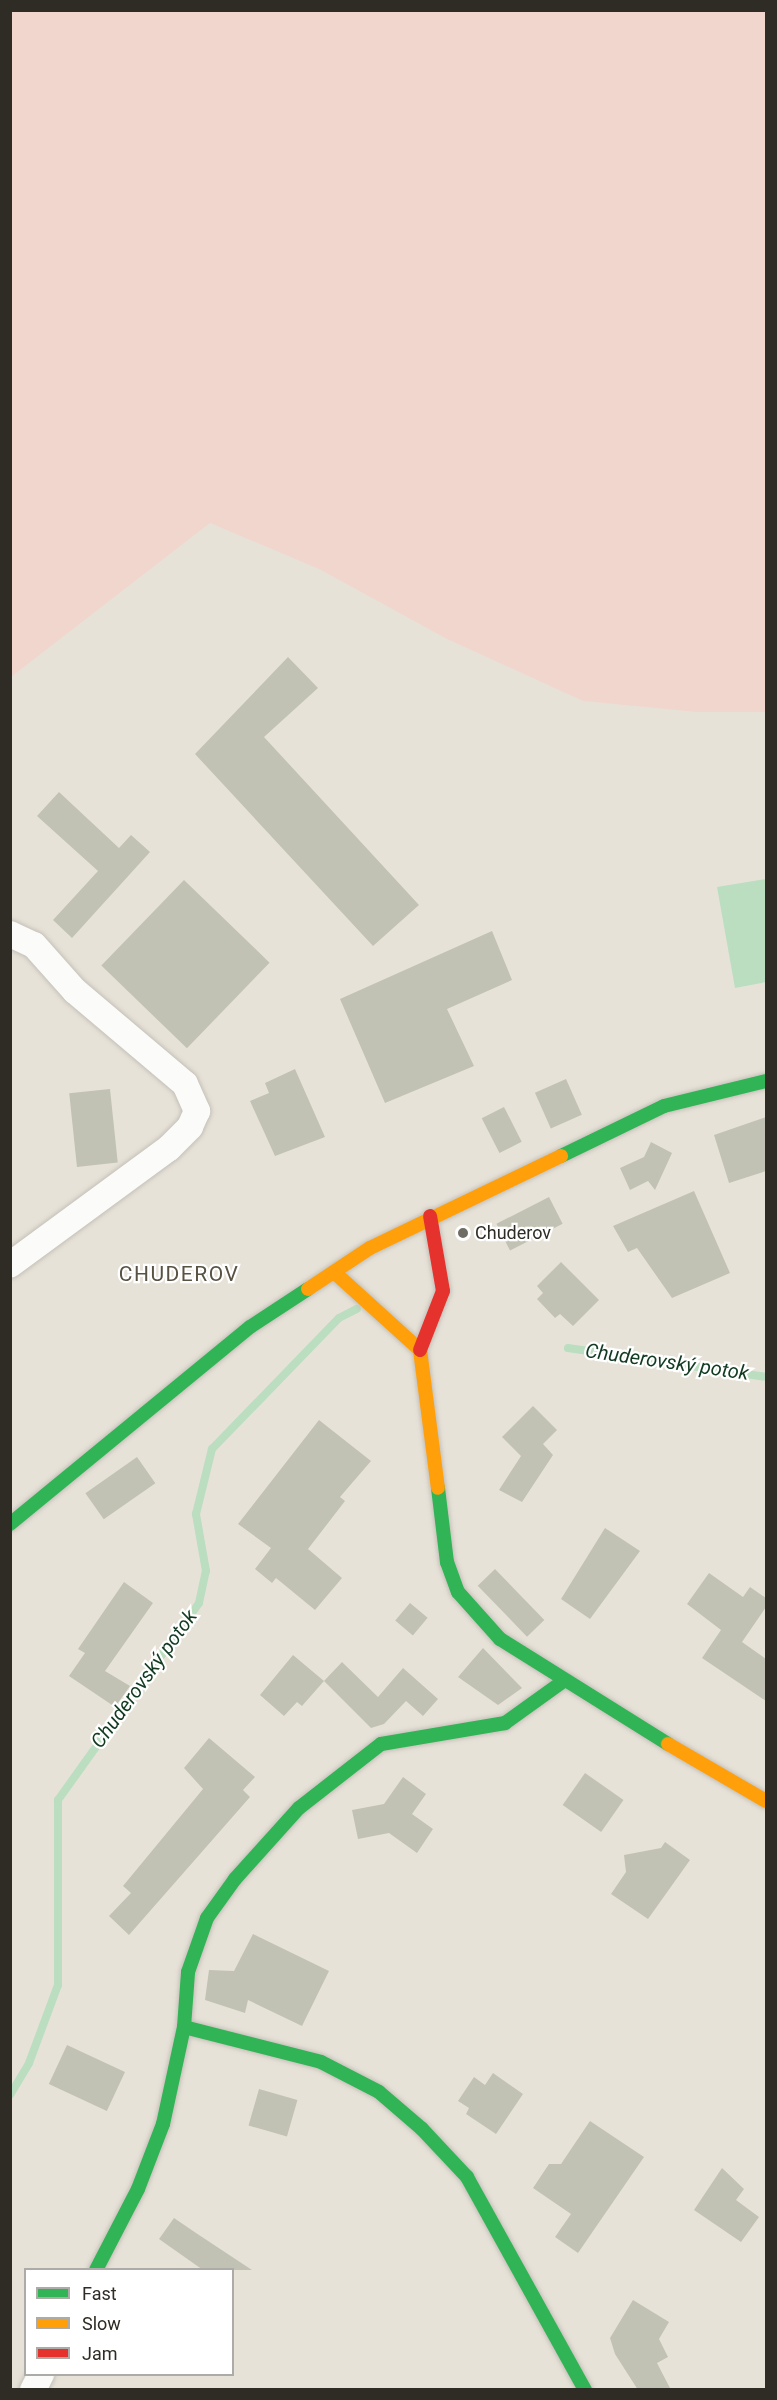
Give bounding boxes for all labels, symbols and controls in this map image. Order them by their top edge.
place label: Chuderov [475,1222,551,1244]
marker: Chuderov [456,1226,470,1240]
district label: CHUDEROV [119,1261,239,1287]
water label: Chuderovský potok [584,1339,750,1385]
water label: Chuderovský potok [86,1605,202,1753]
legend [24,2268,234,2376]
text: Fast [82,2283,117,2304]
text: Slow [82,2313,121,2334]
text: Jam [82,2343,118,2364]

